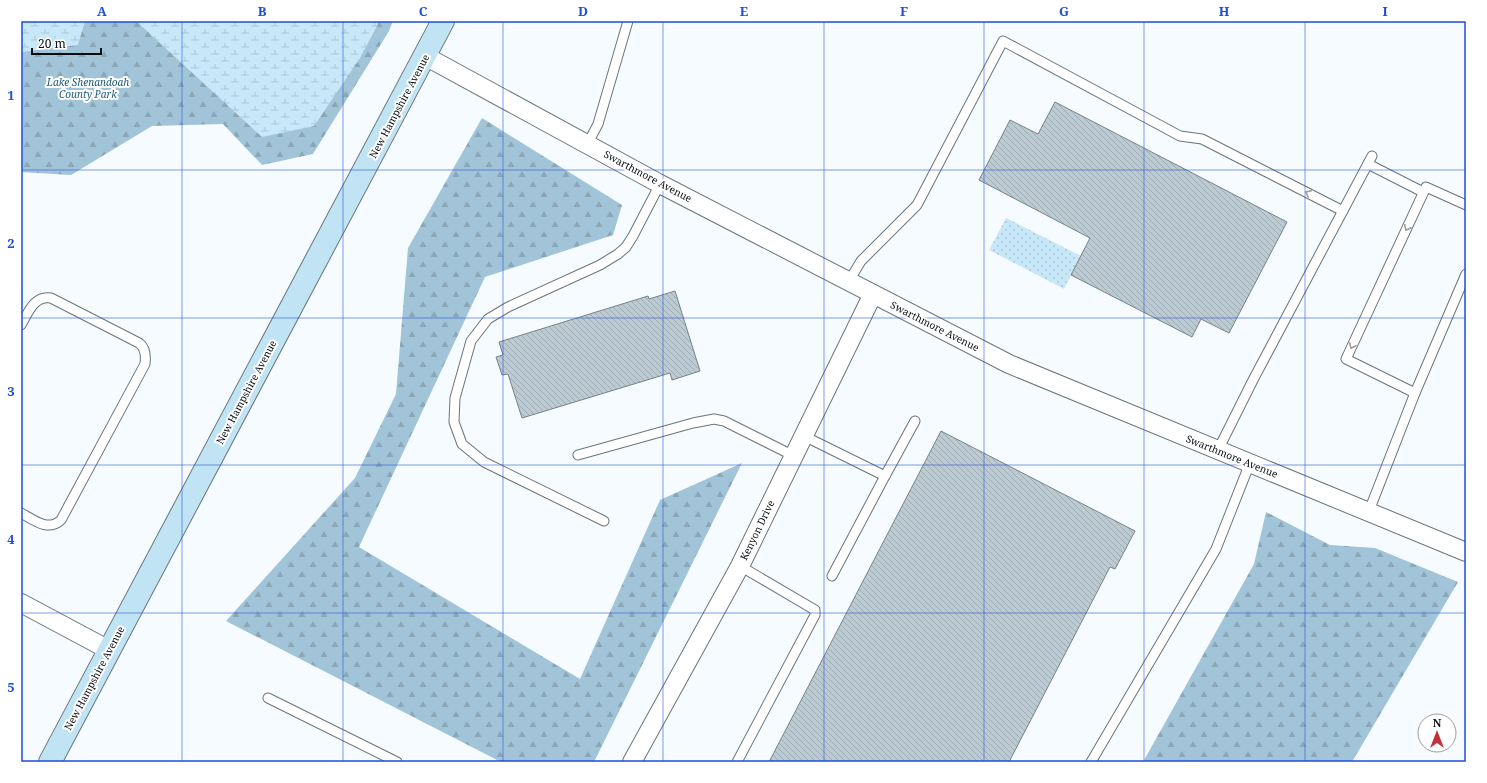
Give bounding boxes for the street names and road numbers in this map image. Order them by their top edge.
street label: New Hampshire Avenue [366,52,432,160]
street label: Swarthmore Avenue [602,147,694,205]
street label: Swarthmore Avenue [888,298,982,354]
street label: New Hampshire Avenue [213,338,279,446]
street label: Swarthmore Avenue [1184,431,1280,481]
street label: Kenyon Drive [736,498,778,562]
street label: New Hampshire Avenue [61,624,127,732]

